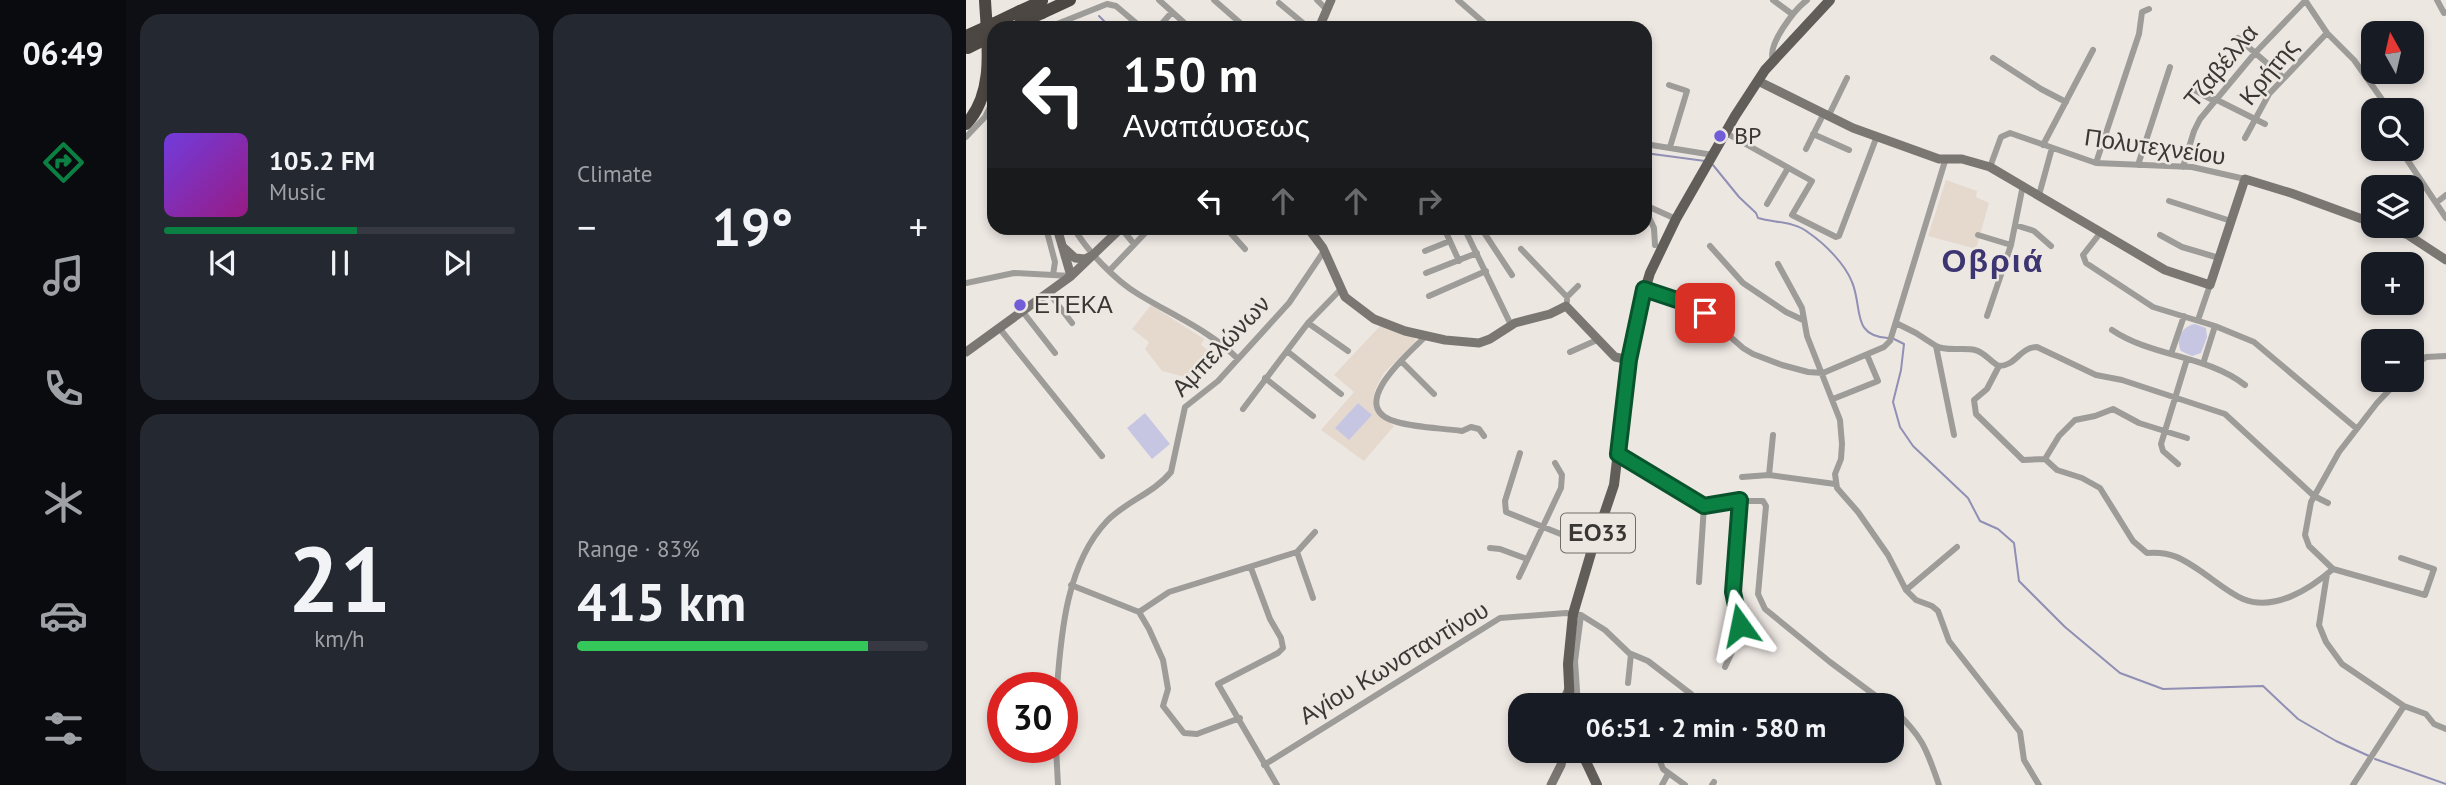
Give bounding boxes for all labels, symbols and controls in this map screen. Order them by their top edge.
street label: Τζαβέλλα [2177,17,2265,114]
north arrow [2361,21,2424,84]
map controls [2361,21,2424,392]
text: 06:49 [22,32,104,74]
street label: Κρήτης [2232,32,2305,112]
text: 150 m [1123,42,1258,106]
icon: left [1008,49,1099,140]
button: search [2361,98,2424,161]
text: Αναπάυσεως [1123,104,1310,146]
place label: BP [1734,120,1761,151]
street label: Πολυτεχνείου [2083,121,2228,172]
marker: BP [1712,128,1728,144]
icon: directions [39,138,88,187]
text: 105.2 FM [269,144,375,177]
text: Climate [577,159,652,188]
button: layers [2361,175,2424,238]
text: Music [269,177,326,206]
icon: left [1191,182,1229,220]
icon: ahead [1264,182,1302,220]
icon: ahead [1337,182,1375,220]
icon: right [1410,182,1448,220]
text: 19° [712,193,793,260]
text: − [577,202,596,251]
text: + [909,202,928,251]
district label: Οβριά [1942,239,2044,281]
icon: previous [204,244,242,282]
icon: pause [321,244,359,282]
icon: next [438,244,476,282]
icon: music [39,251,88,300]
button: + [2361,252,2424,315]
pin [1675,283,1735,343]
street label: Αμπελώνων [1165,288,1277,403]
place label: ΕΤΕΚΑ [1034,289,1113,320]
icon: arrive [1686,294,1724,332]
marker: ΕΤΕΚΑ [1012,297,1028,313]
button: − [2361,329,2424,392]
icon: phone [39,364,88,413]
icon: climate [39,478,88,527]
road number: ΕΟ33 [1561,513,1635,552]
text: 21 [288,519,391,637]
text: Range · 83% [577,534,700,563]
text: 415 km [577,568,746,635]
position arrow [1703,588,1777,662]
icon: car [39,591,88,640]
street label: Αγίου Κωνσταντίνου [1293,594,1494,731]
text: km/h [314,624,365,653]
speed limit sign: 30 [987,672,1078,763]
icon: filters [39,704,88,753]
text: 06:51 · 2 min · 580 m [1586,711,1826,744]

